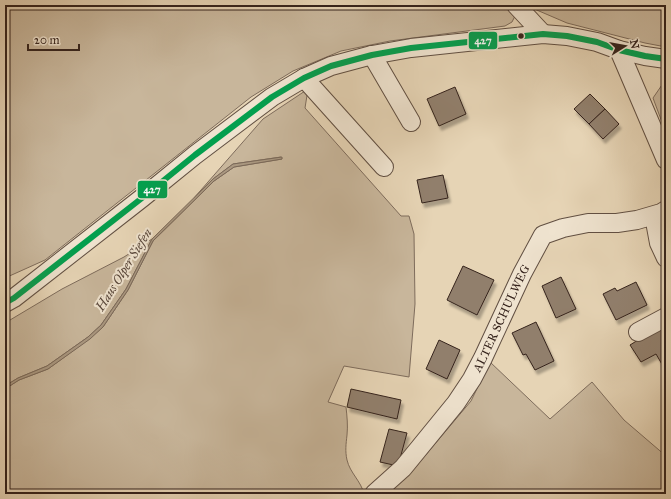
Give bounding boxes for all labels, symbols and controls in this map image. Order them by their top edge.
scale bar [28,26,79,52]
north arrow [605,26,645,66]
line badge: 427 [468,31,498,50]
unlabelled marker [516,31,526,41]
text: 20 m [34,33,60,47]
text: 427 [474,34,492,48]
text: N [627,38,642,51]
line badge: 427 [137,180,168,199]
text: 427 [143,183,161,197]
water label: Haus Olper Siefen [92,226,156,315]
street label: ALTER SCHULWEG [469,262,533,375]

